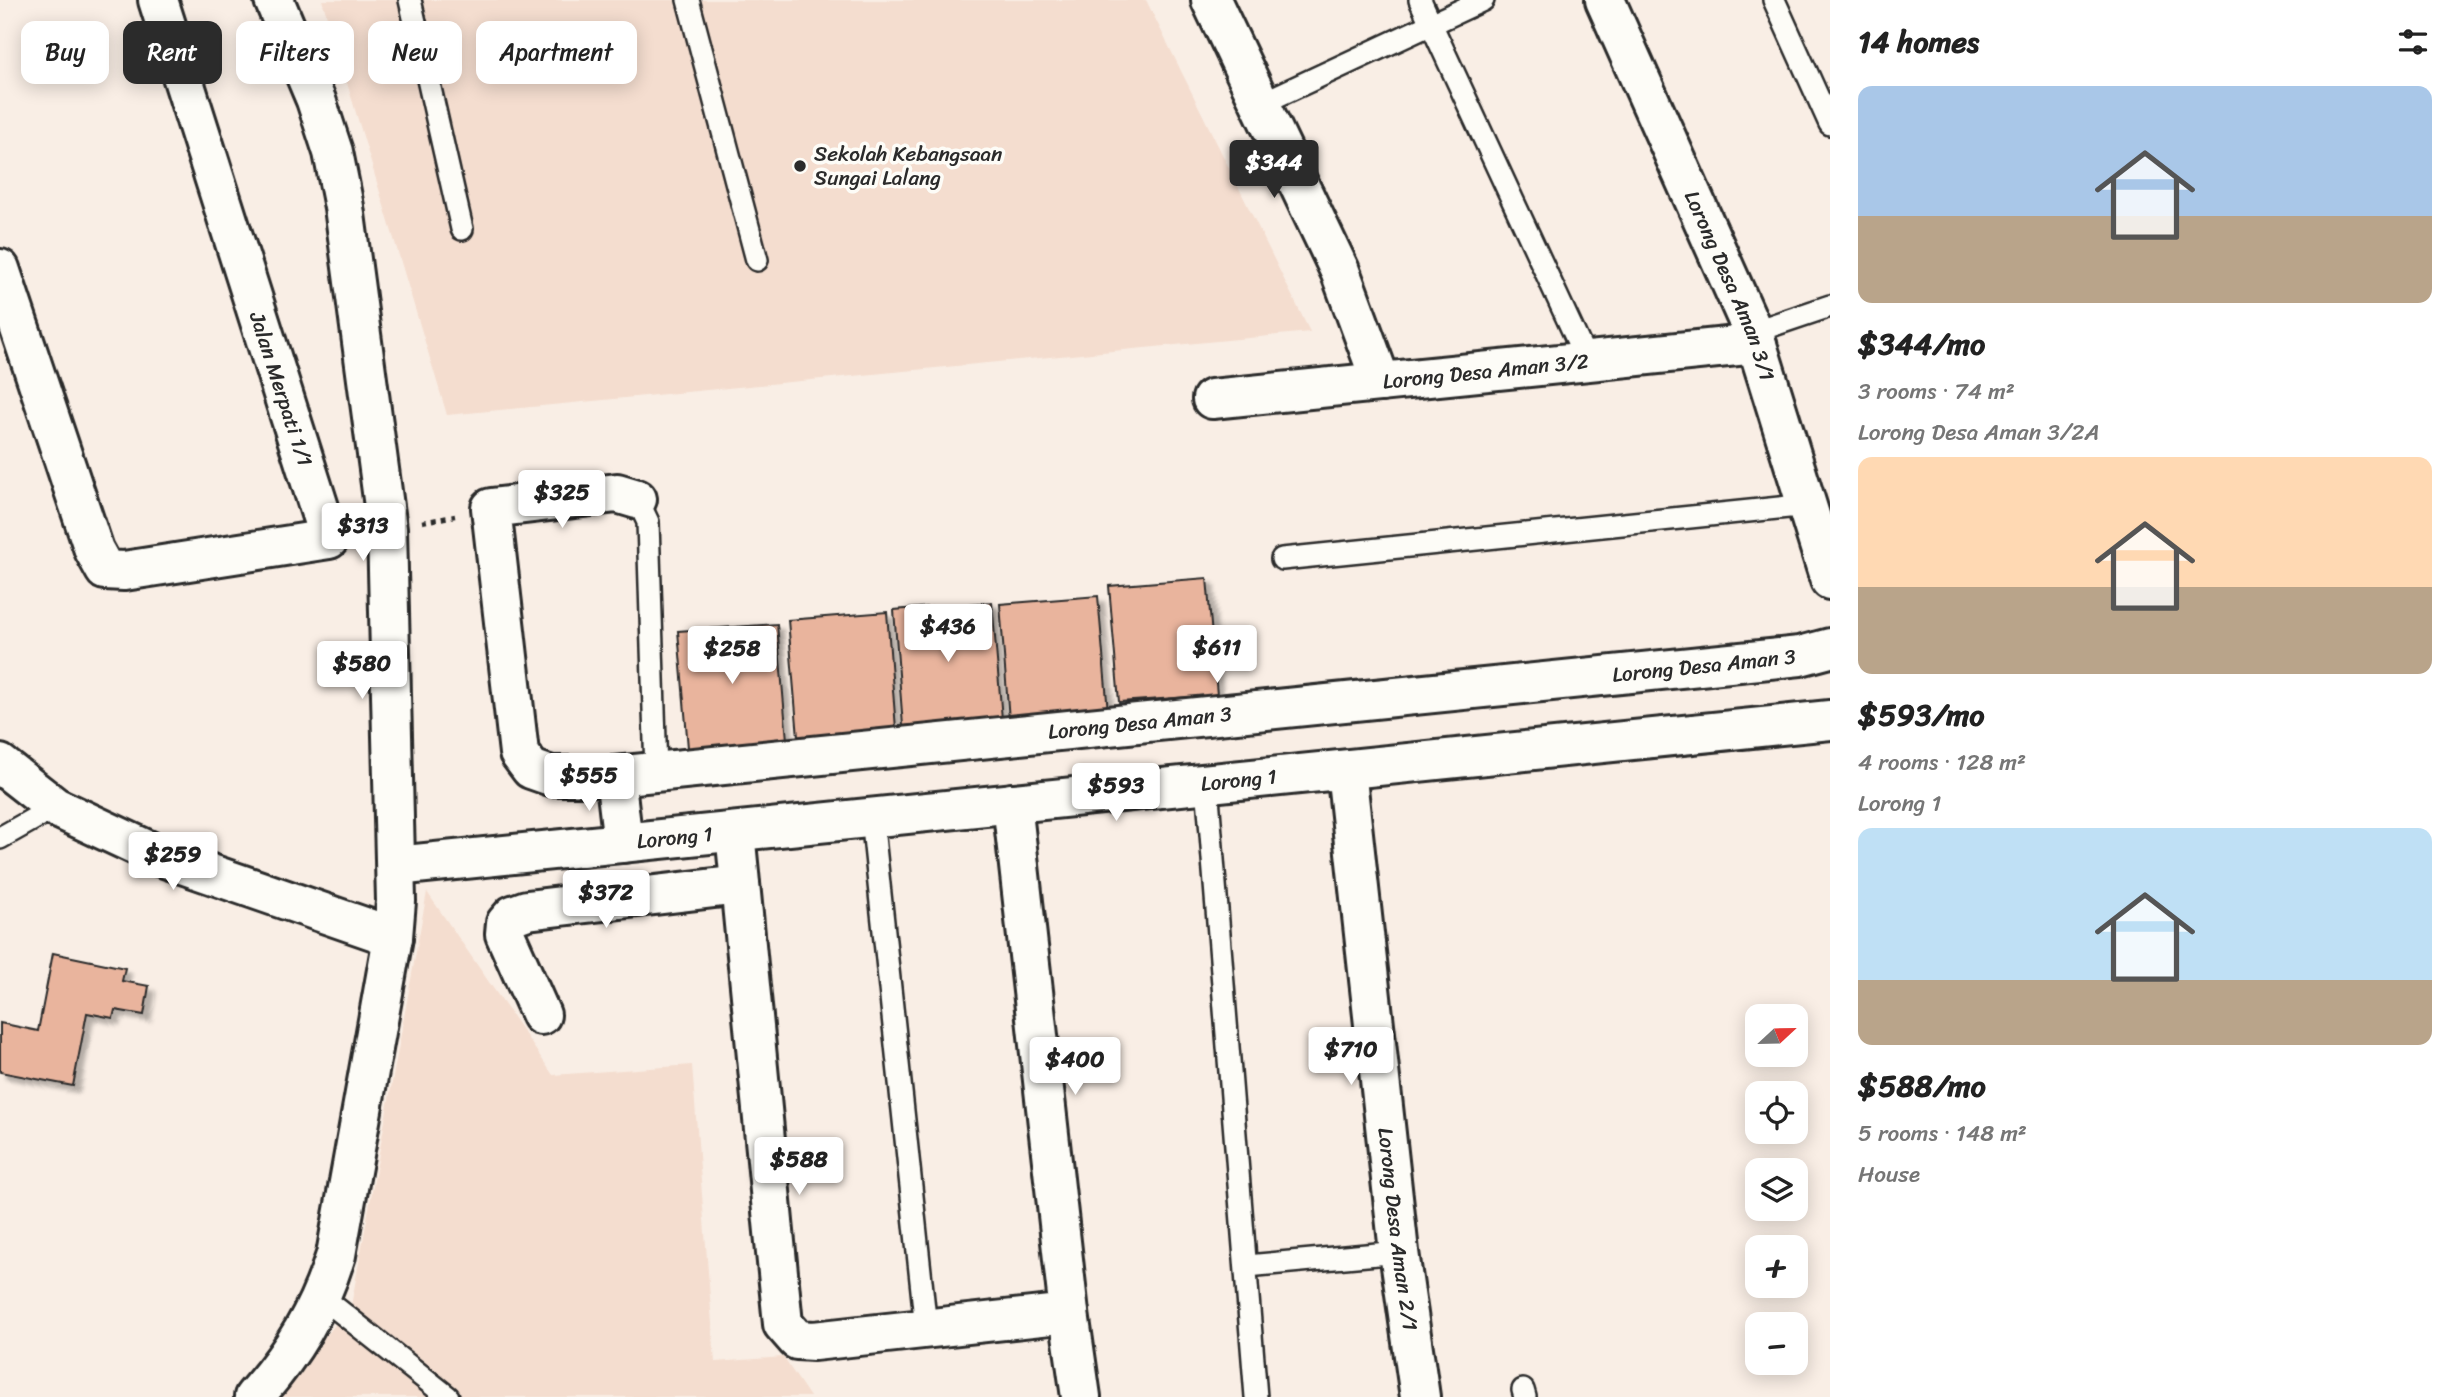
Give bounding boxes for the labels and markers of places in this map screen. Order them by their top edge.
place label: Sekolah Kebangsaan Sungai Lalang [814,135,1002,197]
pin: $344 [1233,140,1315,200]
marker: Sekolah Kebangsaan Sungai Lalang [792,158,808,174]
pin: $325 [521,470,603,530]
pin: $313 [322,504,404,563]
pin: $436 [907,604,989,664]
pin: $258 [691,626,773,686]
pin: $611 [1176,626,1258,685]
pin: $580 [321,642,403,701]
pin: $555 [548,754,630,813]
pin: $593 [1075,764,1157,823]
pin: $259 [132,832,214,892]
pin: $372 [565,870,647,930]
pin: $710 [1310,1028,1392,1087]
pin: $400 [1034,1038,1116,1097]
pin: $588 [758,1138,840,1197]

